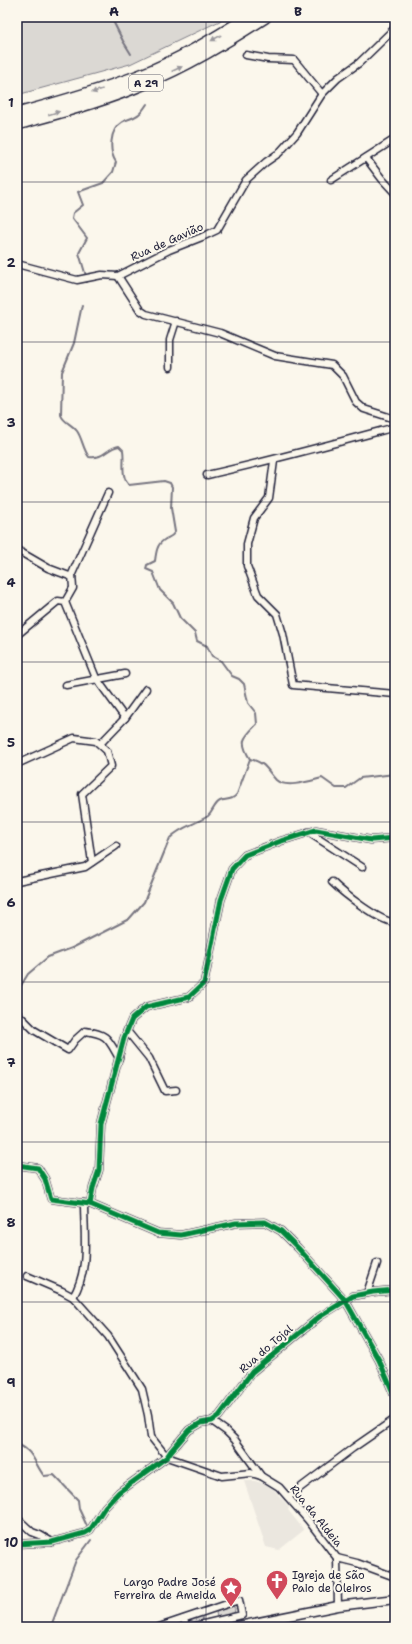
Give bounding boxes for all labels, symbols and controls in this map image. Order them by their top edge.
text: A [109,3,119,20]
text: B [294,3,302,20]
one-way arrow [210,34,222,41]
one-way arrow [171,66,182,72]
road number: A 29 [129,75,163,91]
one-way arrow [91,88,103,94]
text: 1 [8,94,14,111]
one-way arrow [49,110,61,116]
street label: Rua de Gavião [128,219,206,265]
text: 2 [6,254,16,271]
text: 3 [6,414,16,431]
text: 4 [6,574,16,591]
text: 5 [7,734,15,751]
text: 6 [6,894,16,911]
text: 7 [6,1054,16,1071]
text: 8 [6,1214,16,1231]
street label: Rua do Tojal [236,1321,297,1376]
text: 9 [6,1374,16,1391]
street label: Rua da Aldeia [286,1482,346,1550]
text: 10 [4,1534,18,1551]
church icon: Igreja de São Paio de Oleiros [264,1568,290,1601]
place label: Igreja de São Paio de Oleiros [292,1568,372,1596]
place label: Largo Padre José Ferreira de Ameida [114,1575,216,1603]
place icon: Largo Padre José Ferreira de Ameida [218,1575,244,1608]

